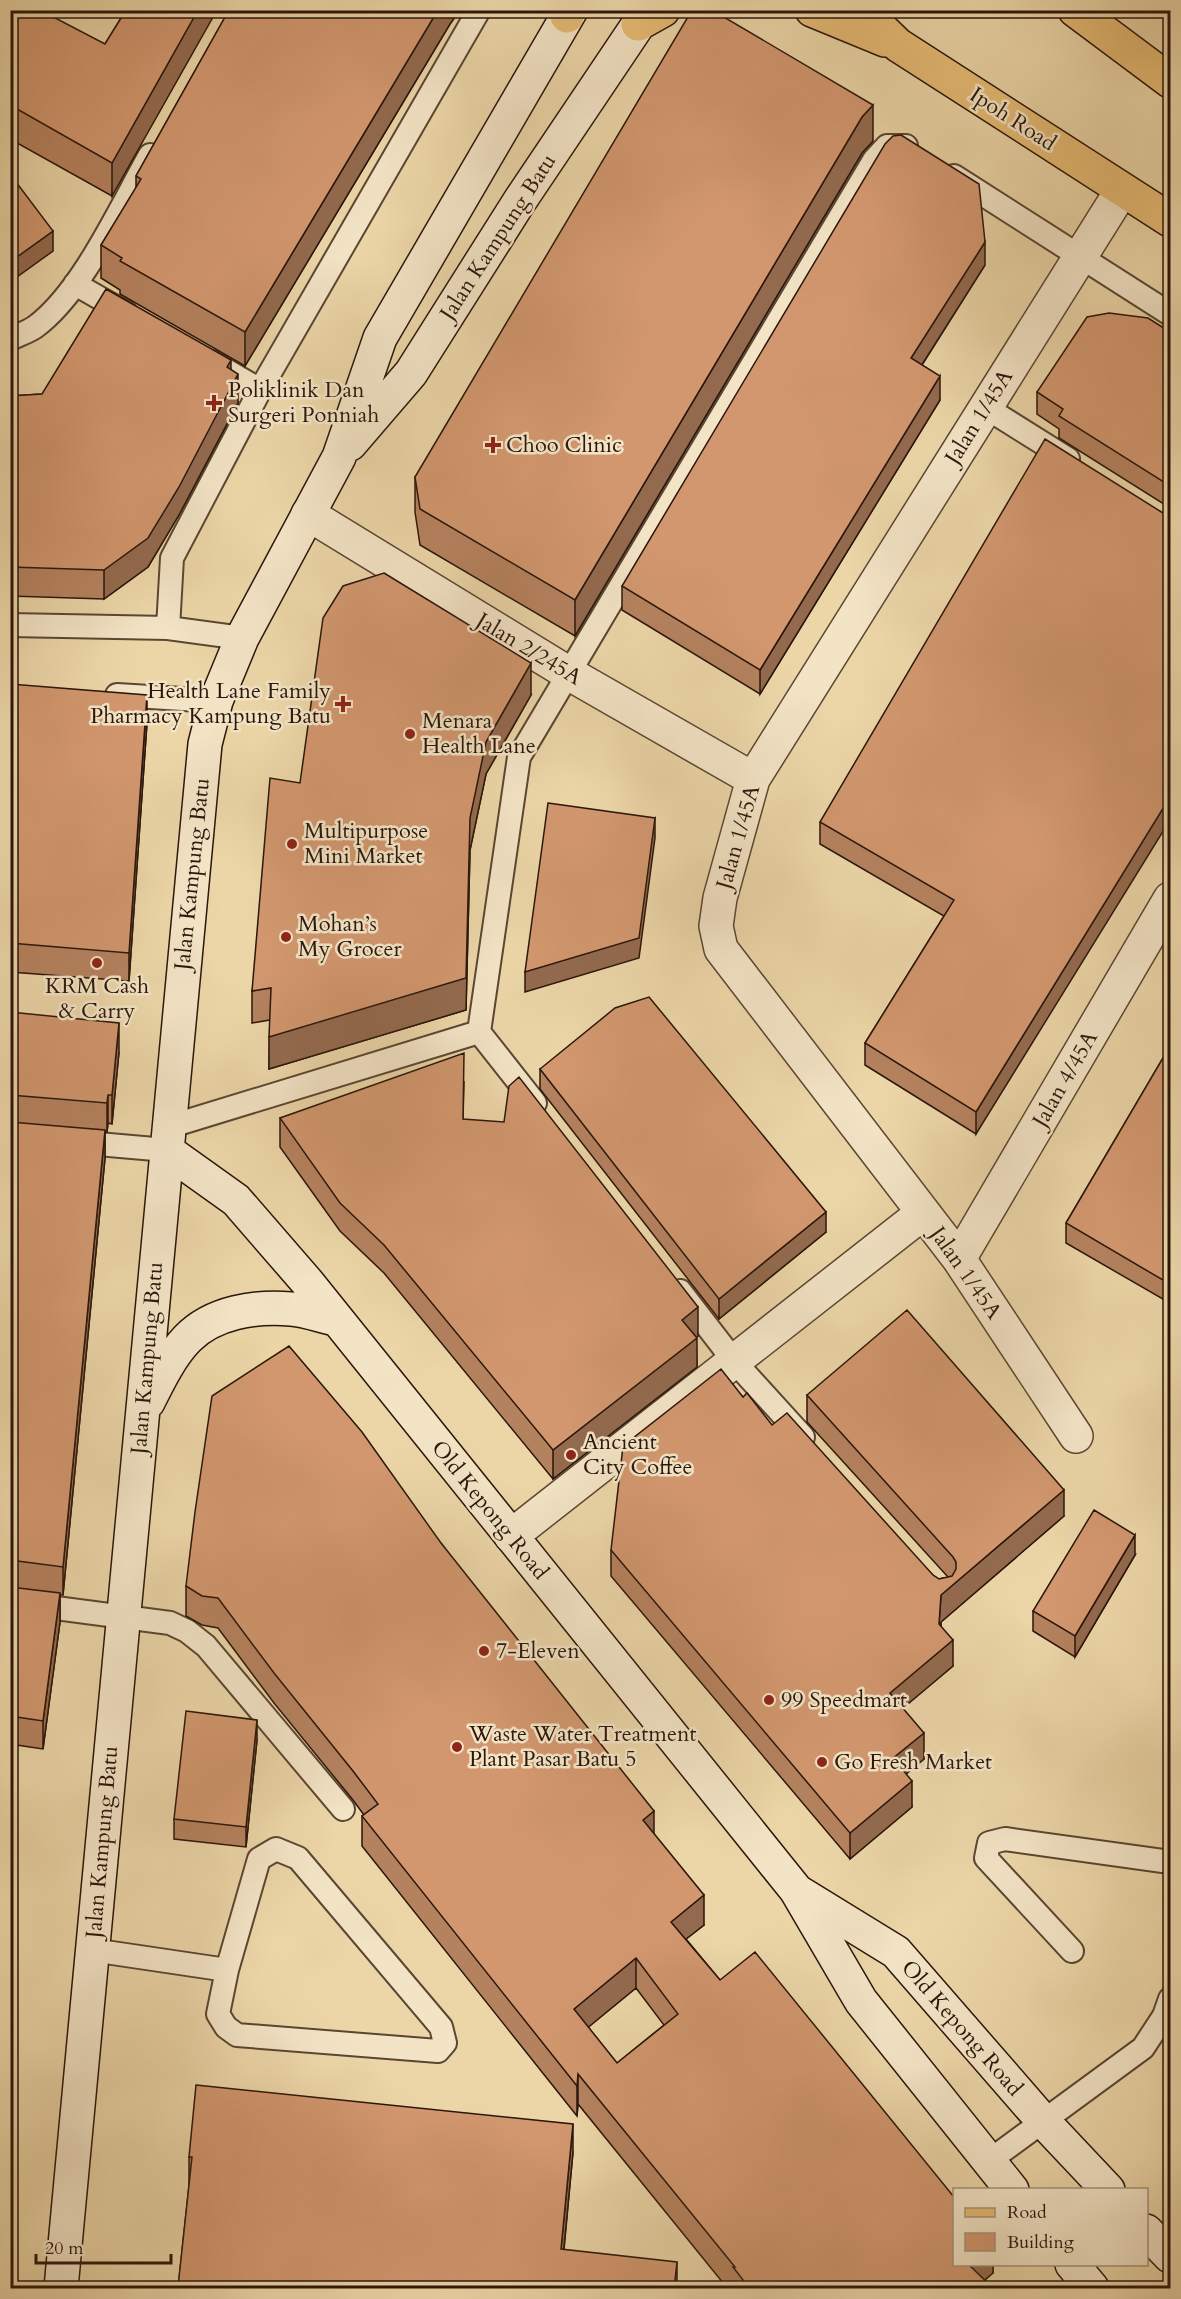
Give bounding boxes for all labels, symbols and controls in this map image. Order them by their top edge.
street label: Ipoh Road [964,80,1062,158]
street label: Jalan Kampung Batu [431,148,563,329]
street label: Jalan 1/45A [936,363,1020,473]
place label: Poliklinik Dan Surgeri Ponniah [228,375,379,430]
marker: Poliklinik Dan Surgeri Ponniah [205,394,223,412]
place label: Choo Clinic [506,430,622,460]
marker: Choo Clinic [484,436,502,454]
street label: Jalan 2/245A [468,604,588,693]
place label: Health Lane Family Pharmacy Kampung Batu [90,676,331,731]
marker: Health Lane Family Pharmacy Kampung Batu [336,697,350,711]
place label: Menara Health Lane [422,706,536,761]
marker: Menara Health Lane [403,727,417,741]
street label: Jalan Kampung Batu [167,776,217,975]
street label: Jalan 1/45A [708,781,767,895]
place label: Multipurpose Mini Market [304,816,428,871]
marker: Multipurpose Mini Market [285,837,299,851]
place label: Mohan’s My Grocer [298,909,403,964]
marker: Mohan’s My Grocer [279,930,293,944]
marker: KRM Cash & Carry [90,956,104,970]
place label: KRM Cash & Carry [45,971,149,1026]
street label: Jalan 4/45A [1024,1025,1105,1135]
street label: Jalan 1/45A [921,1218,1009,1326]
street label: Jalan Kampung Batu [123,1261,170,1458]
place label: Ancient City Coffee [583,1427,692,1482]
street label: Old Kepong Road [424,1434,556,1586]
marker: Ancient City Coffee [564,1448,578,1462]
place label: 7-Eleven [496,1636,580,1666]
marker: 7-Eleven [477,1644,491,1658]
place label: 99 Speedmart [781,1685,907,1715]
marker: 99 Speedmart [762,1693,776,1707]
place label: Waste Water Treatment Plant Pasar Batu 5 [468,1719,696,1774]
marker: Waste Water Treatment Plant Pasar Batu 5 [450,1740,464,1754]
street label: Jalan Kampung Batu [78,1745,125,1942]
place label: Go Fresh Market [834,1747,992,1777]
marker: Go Fresh Market [815,1755,829,1769]
street label: Old Kepong Road [894,1954,1030,2103]
legend [953,2188,1148,2266]
text: Road [1007,2200,1047,2225]
scale bar [36,2227,171,2265]
text: Building [1007,2230,1075,2255]
text: 20 m [45,2236,84,2261]

